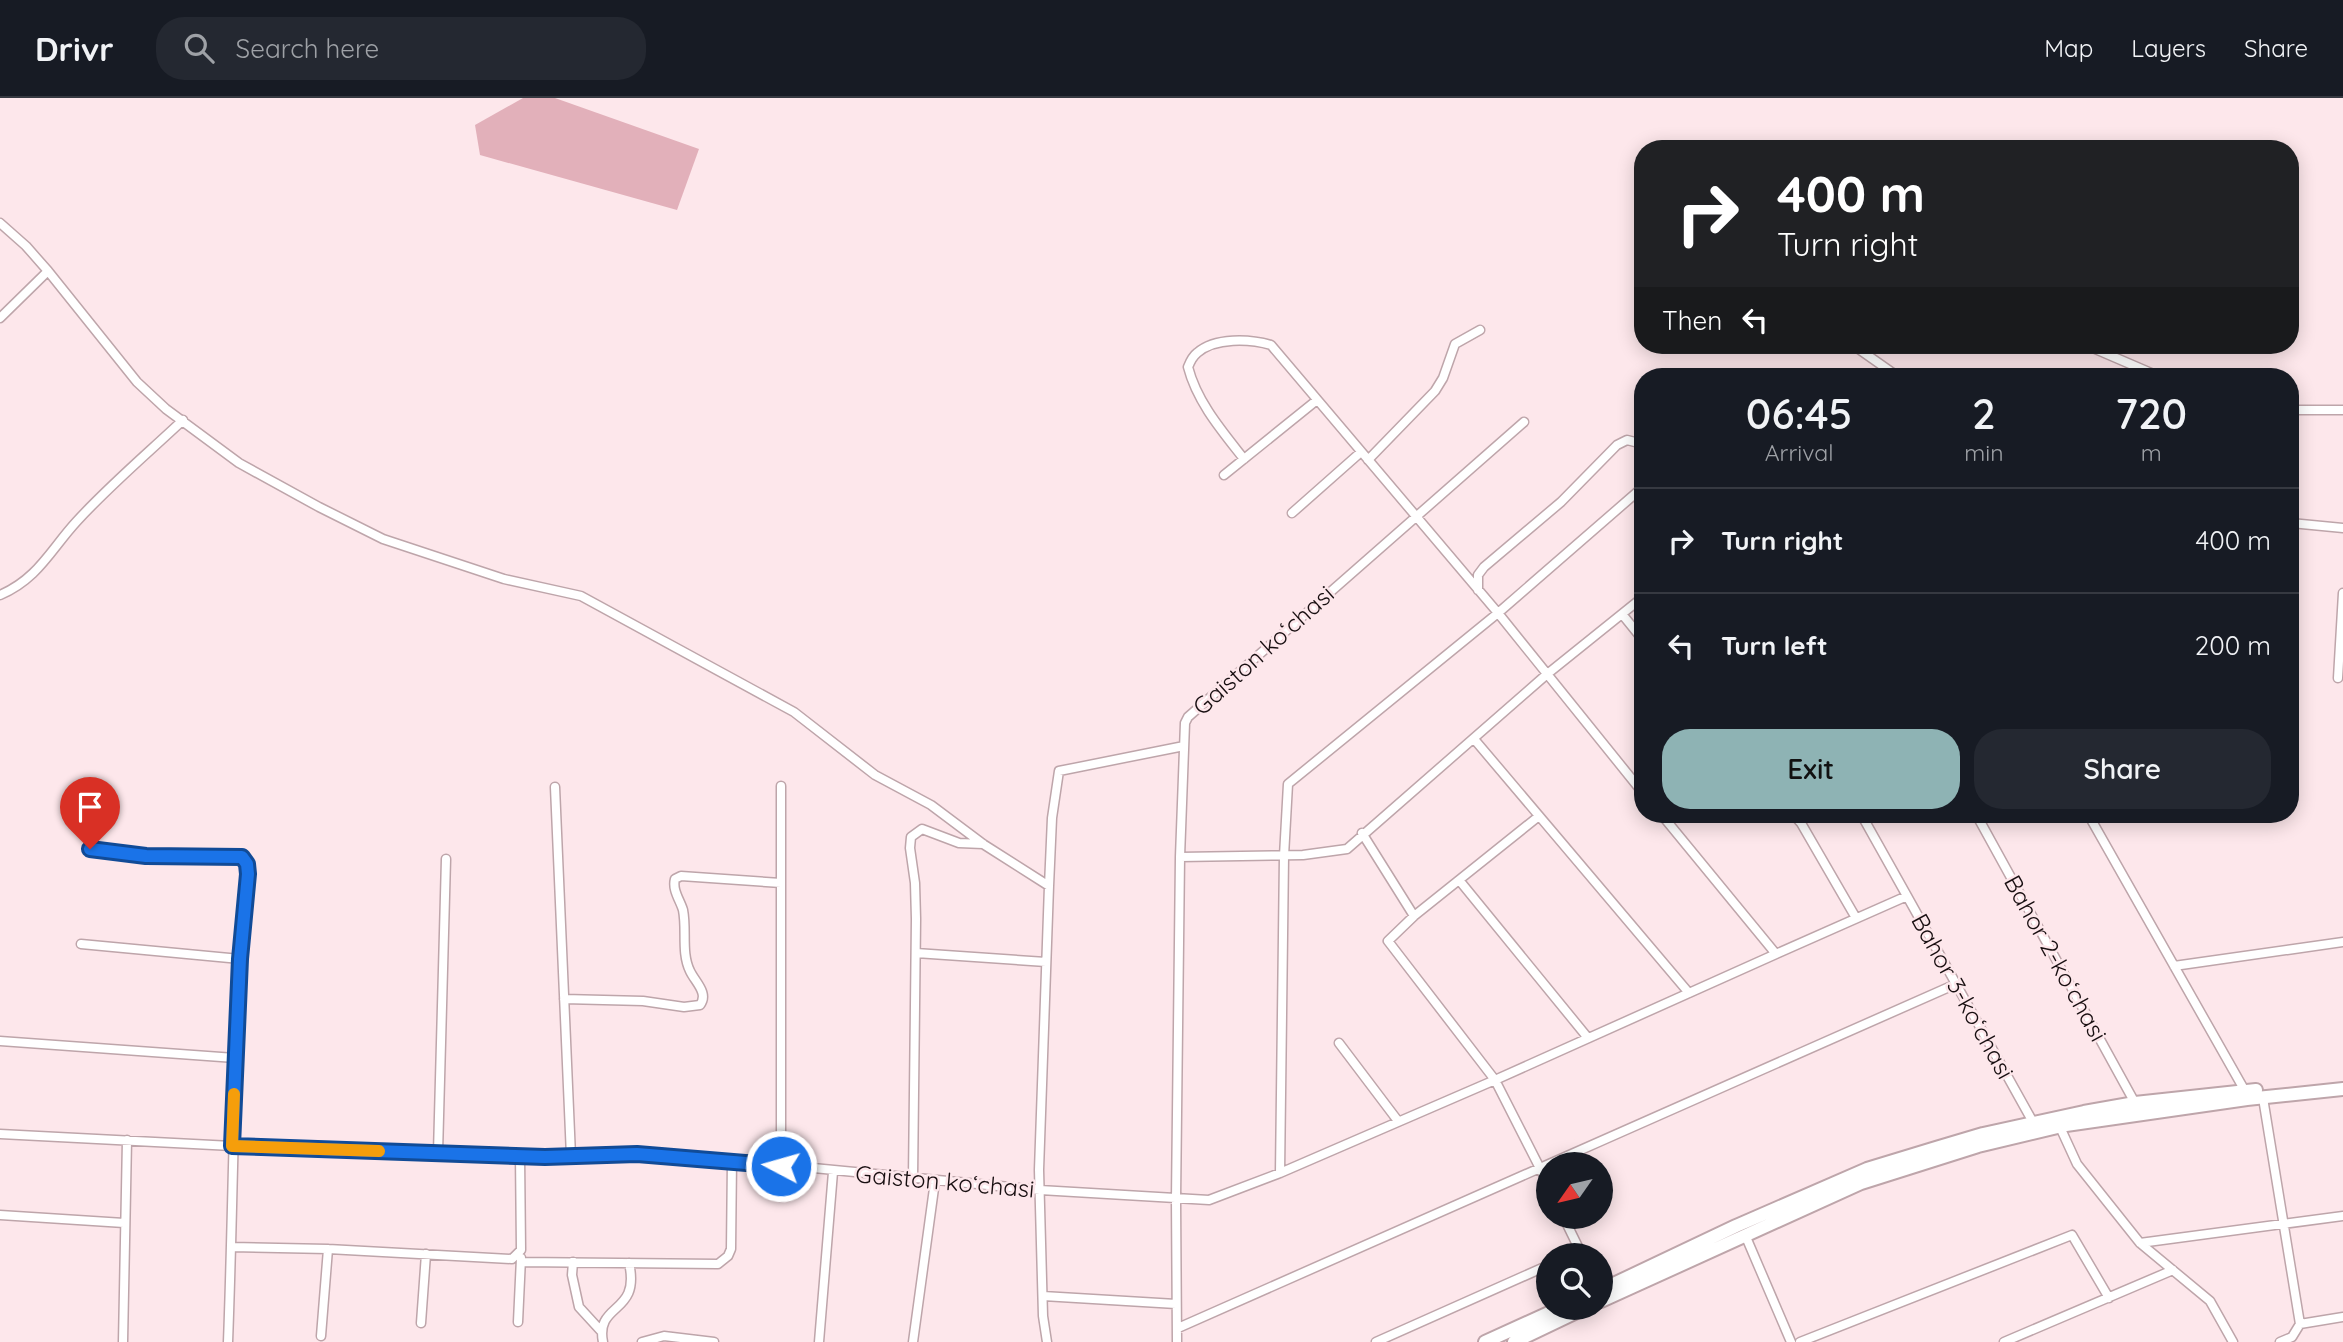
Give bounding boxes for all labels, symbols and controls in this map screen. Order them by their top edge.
search box [156,17,646,80]
text: Drivr [35,28,114,69]
icon: search [180,29,218,67]
text: Search here [236,32,379,65]
text: Map [2044,33,2093,63]
text: Layers [2131,33,2206,63]
text: Share [2244,33,2308,63]
text: 400 m [1777,163,1925,224]
icon: right [1662,168,1753,259]
text: Turn right [1777,224,1918,264]
icon: left [1736,301,1774,339]
text: Then [1662,304,1722,337]
text: 06:45 [1746,387,1852,440]
text: 2 [1972,387,1996,440]
text: 720 [2115,387,2187,440]
text: Arrival [1765,438,1834,467]
text: min [1964,438,2003,467]
text: m [2141,438,2162,467]
icon: right [1662,522,1700,560]
text: Turn right [1721,524,1843,557]
text: 400 m [2196,524,2271,557]
street label: Gaiston koʻchasi [1186,579,1340,721]
icon: left [1662,627,1700,665]
text: Turn left [1721,629,1828,662]
text: 200 m [2195,629,2271,662]
button: Exit [1662,729,1960,809]
button: Share [1974,729,2271,809]
pin [60,777,120,849]
icon: arrive [71,788,109,826]
street label: Bahor 2-koʻchasi [1998,870,2114,1046]
street label: Bahor 3-koʻchasi [1905,908,2021,1084]
position arrow [744,1129,818,1203]
north arrow [1536,1152,1614,1228]
map controls [1536,1152,1613,1320]
street label: Gaiston koʻchasi [854,1158,1036,1204]
button: search [1536,1243,1613,1320]

